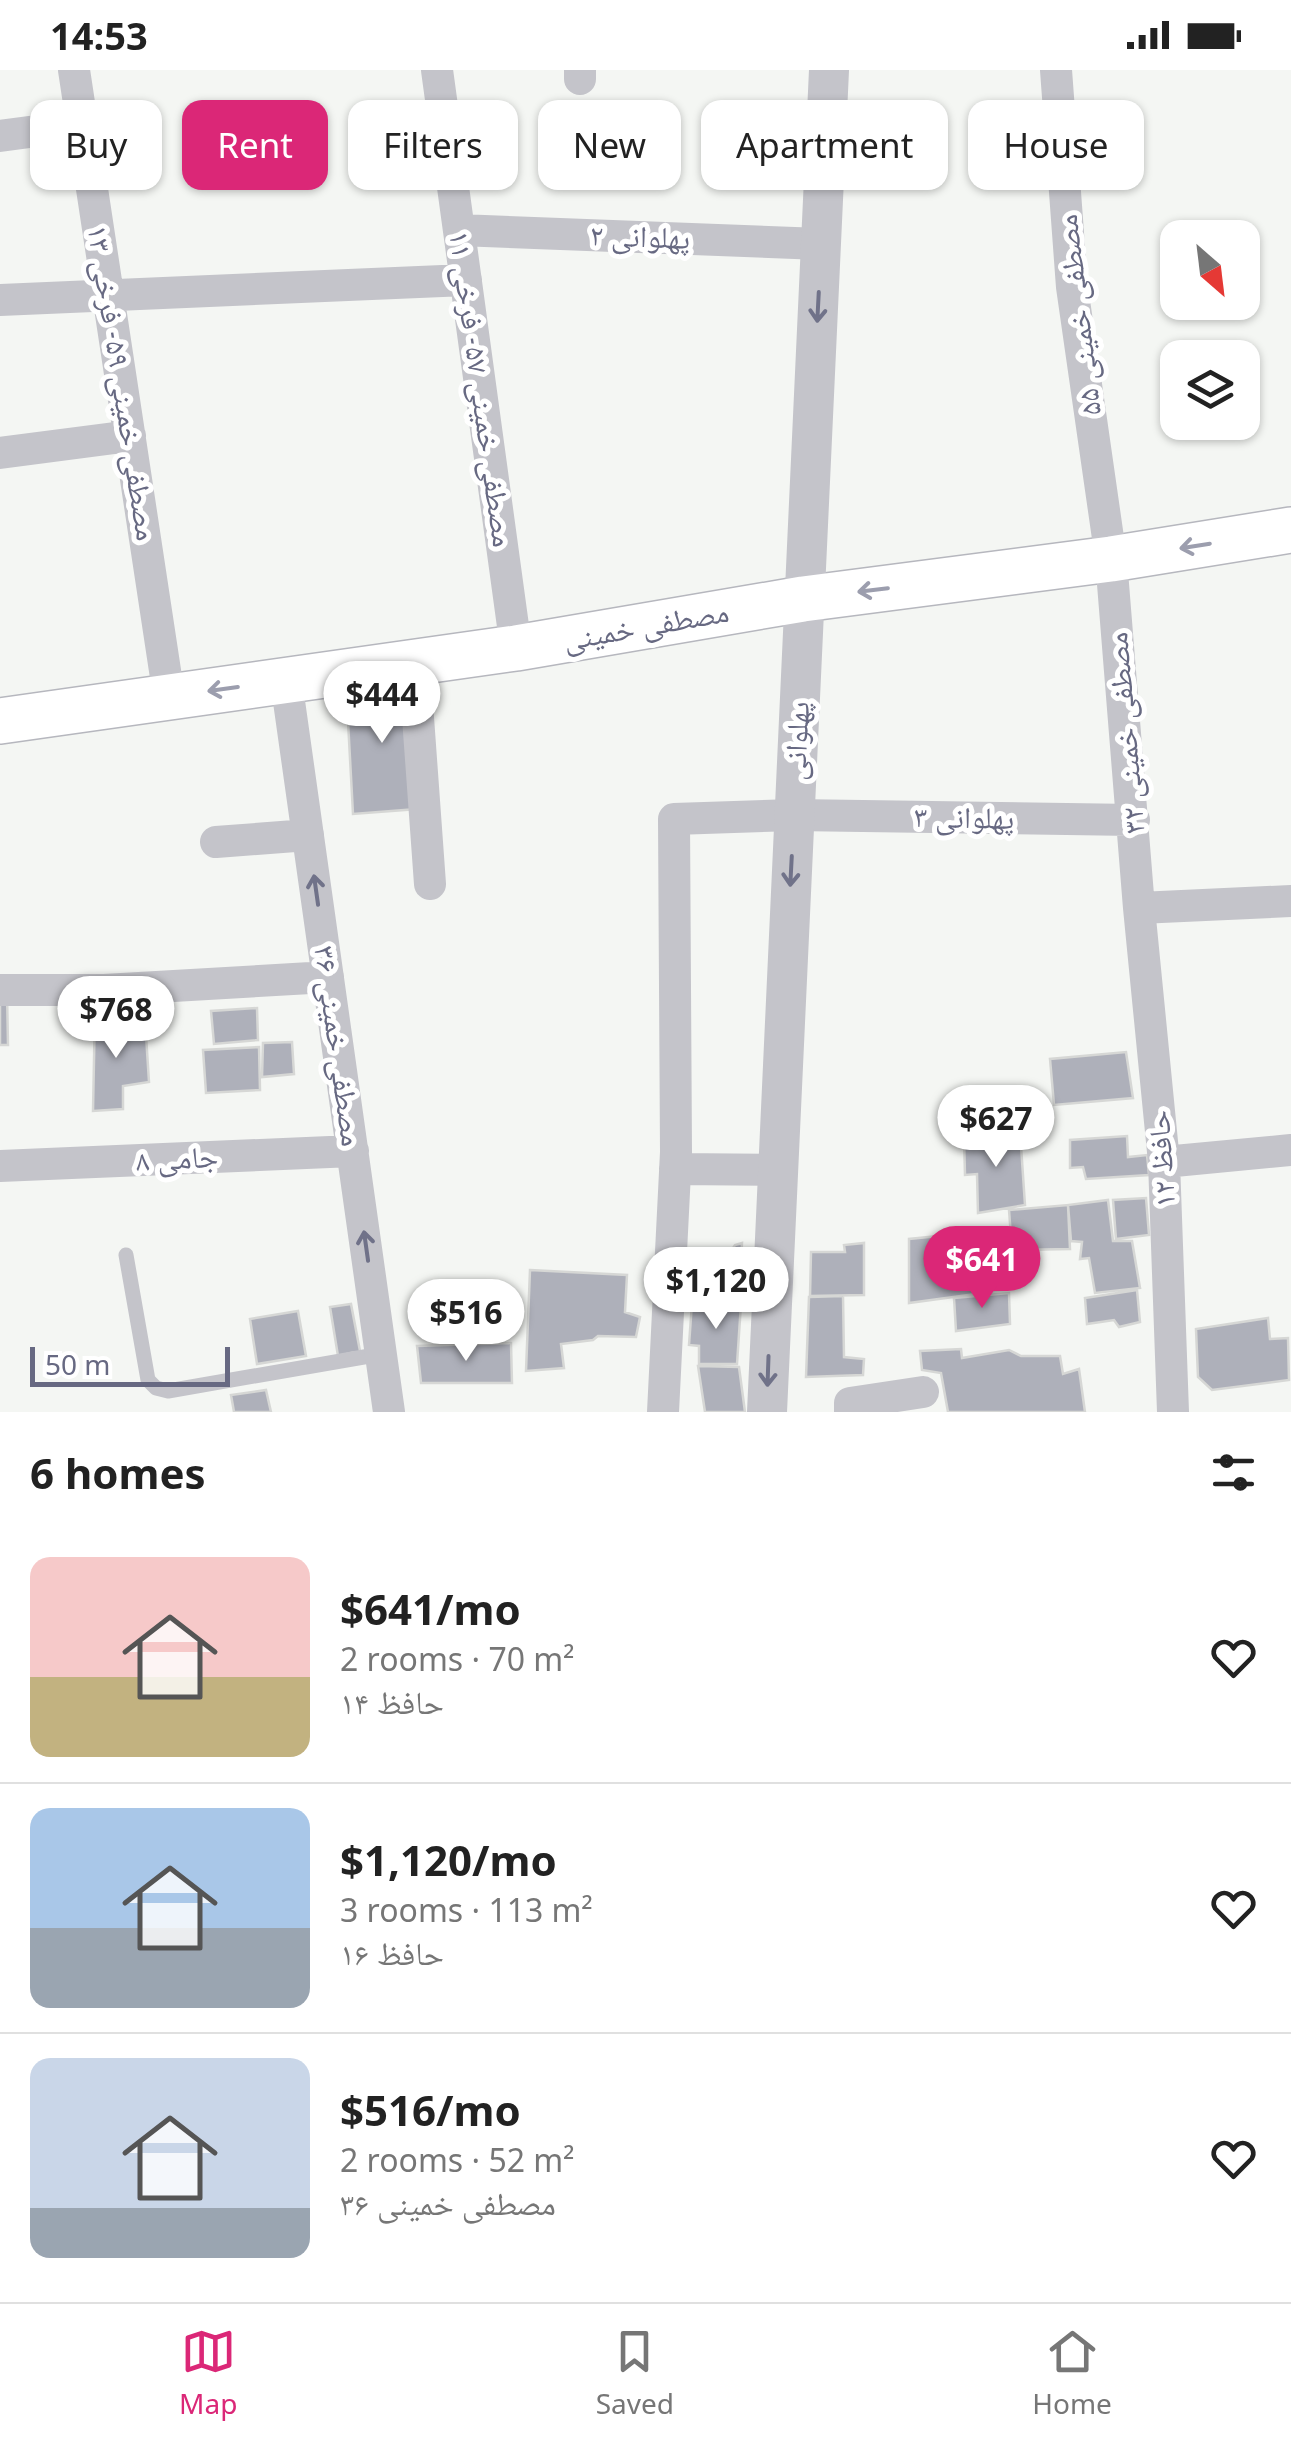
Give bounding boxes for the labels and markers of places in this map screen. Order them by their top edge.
pin: $444 [323,661,441,746]
pin: $768 [57,976,175,1061]
pin: $627 [937,1085,1055,1170]
pin: $641 [923,1226,1041,1311]
pin: $1,120 [635,1247,797,1332]
pin: $516 [407,1279,525,1364]

